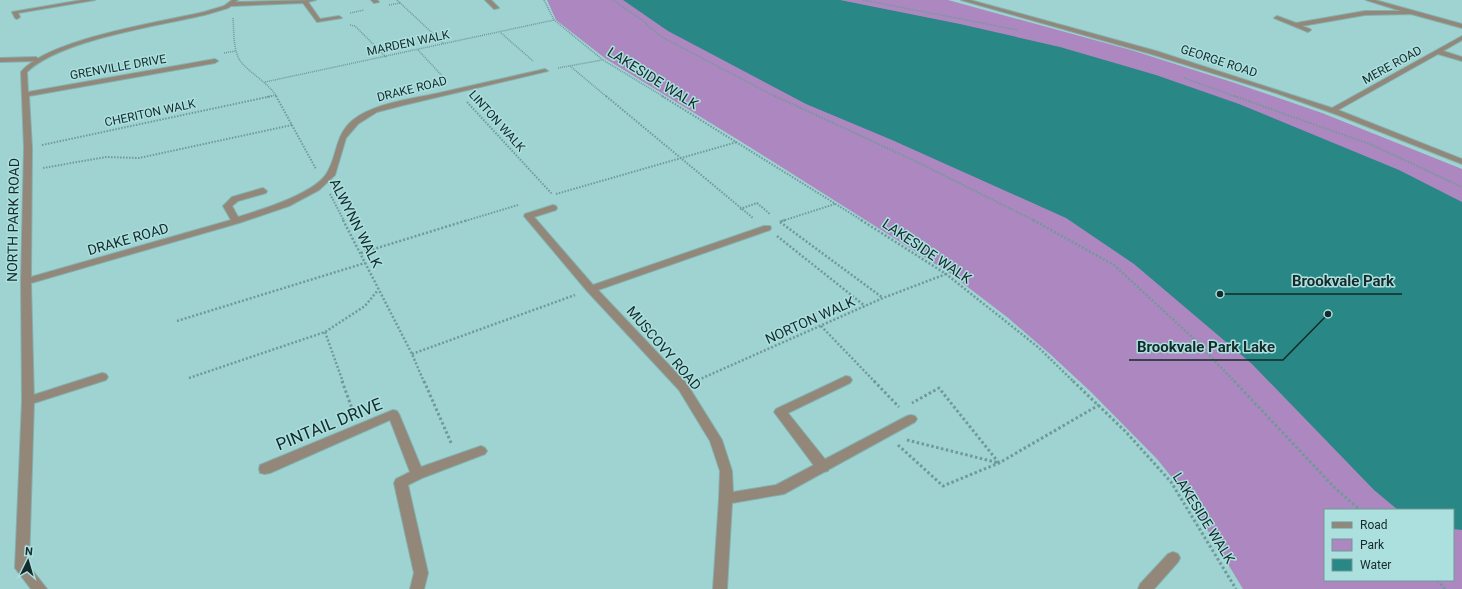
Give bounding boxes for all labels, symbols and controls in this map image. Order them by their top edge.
street label: MARDEN WALK [365,27,451,59]
street label: GEORGE ROAD [1179,42,1259,80]
street label: MERE ROAD [1360,43,1424,87]
street label: LAKESIDE WALK [605,44,701,112]
street label: GRENVILLE DRIVE [69,52,167,82]
street label: DRAKE ROAD [376,74,449,104]
street label: LINTON WALK [466,88,528,155]
street label: CHERITON WALK [103,96,197,129]
street label: NORTH PARK ROAD [4,158,22,282]
street label: ALWYNN WALK [327,176,385,270]
street label: LAKESIDE WALK [879,215,975,287]
street label: DRAKE ROAD [86,220,170,258]
callout: Brookvale Park [1284,267,1402,294]
text: Brookvale Park [1292,272,1395,290]
street label: NORTON WALK [763,293,858,347]
street label: MUSCOVY ROAD [623,303,705,393]
callout: Brookvale Park Lake [1129,333,1283,360]
text: Brookvale Park Lake [1137,338,1275,356]
street label: PINTAIL DRIVE [273,394,385,454]
street label: LAKESIDE WALK [1170,470,1238,566]
legend [1324,509,1454,581]
text: Road [1360,518,1388,532]
text: Park [1360,538,1385,552]
north arrow [8,541,48,581]
text: N [24,545,33,558]
text: Water [1360,558,1391,572]

